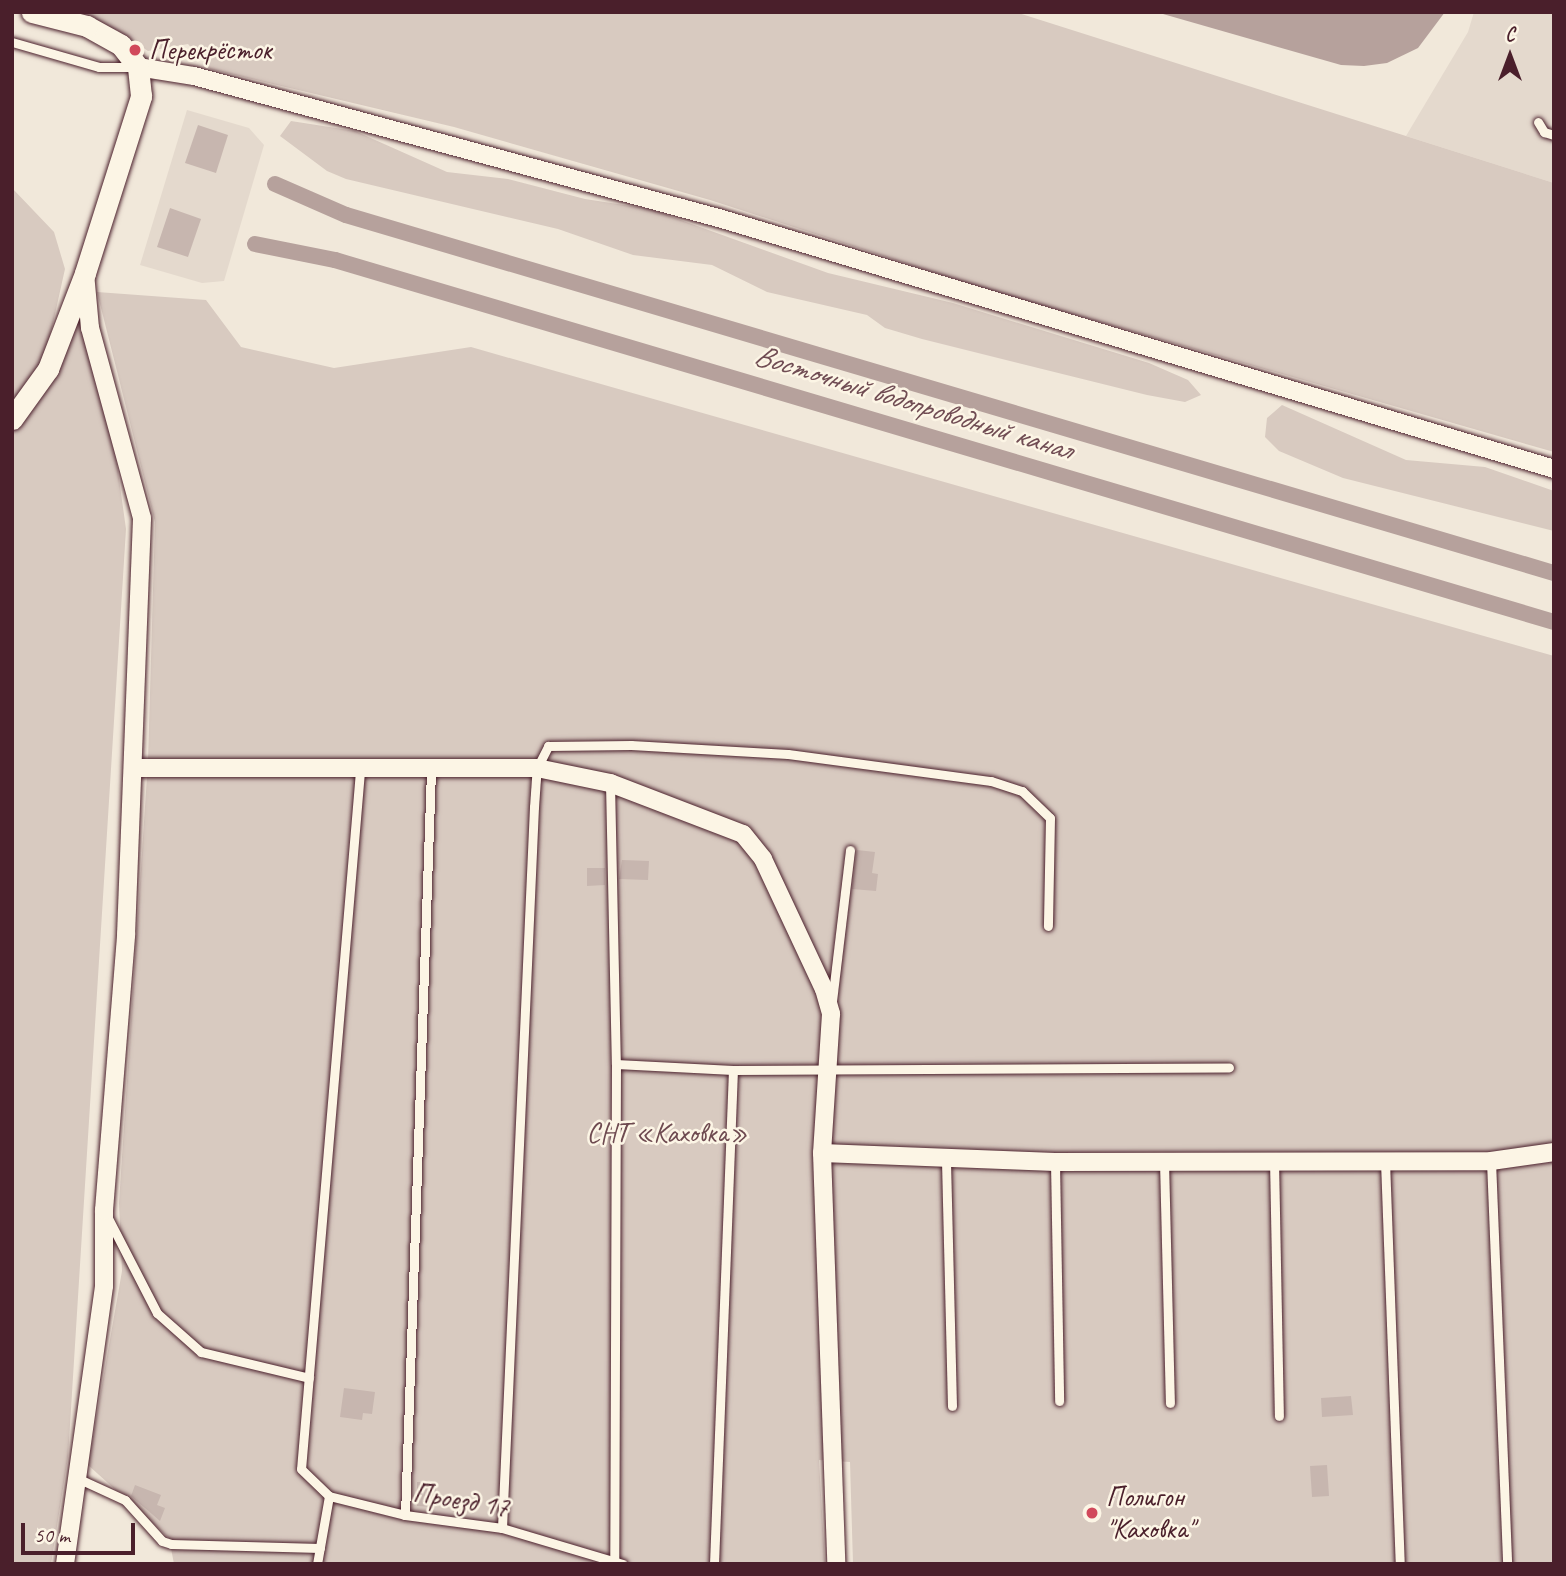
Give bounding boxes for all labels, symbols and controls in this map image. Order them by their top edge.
north arrow [1475,21,1545,91]
text: С [1505,23,1515,47]
place label: Перекрёсток [149,33,272,67]
marker: Перекрёсток [127,42,143,58]
water label: Восточный водопроводный канал [750,337,1076,467]
park label: СНТ «Каховка» [586,1116,748,1150]
street label: Проезд 17 [411,1476,511,1524]
place label: Полигон "Каховка" [1106,1480,1194,1546]
marker: Полигон "Каховка" [1084,1505,1100,1521]
scale bar [24,1510,138,1554]
text: 50 m [34,1522,70,1548]

